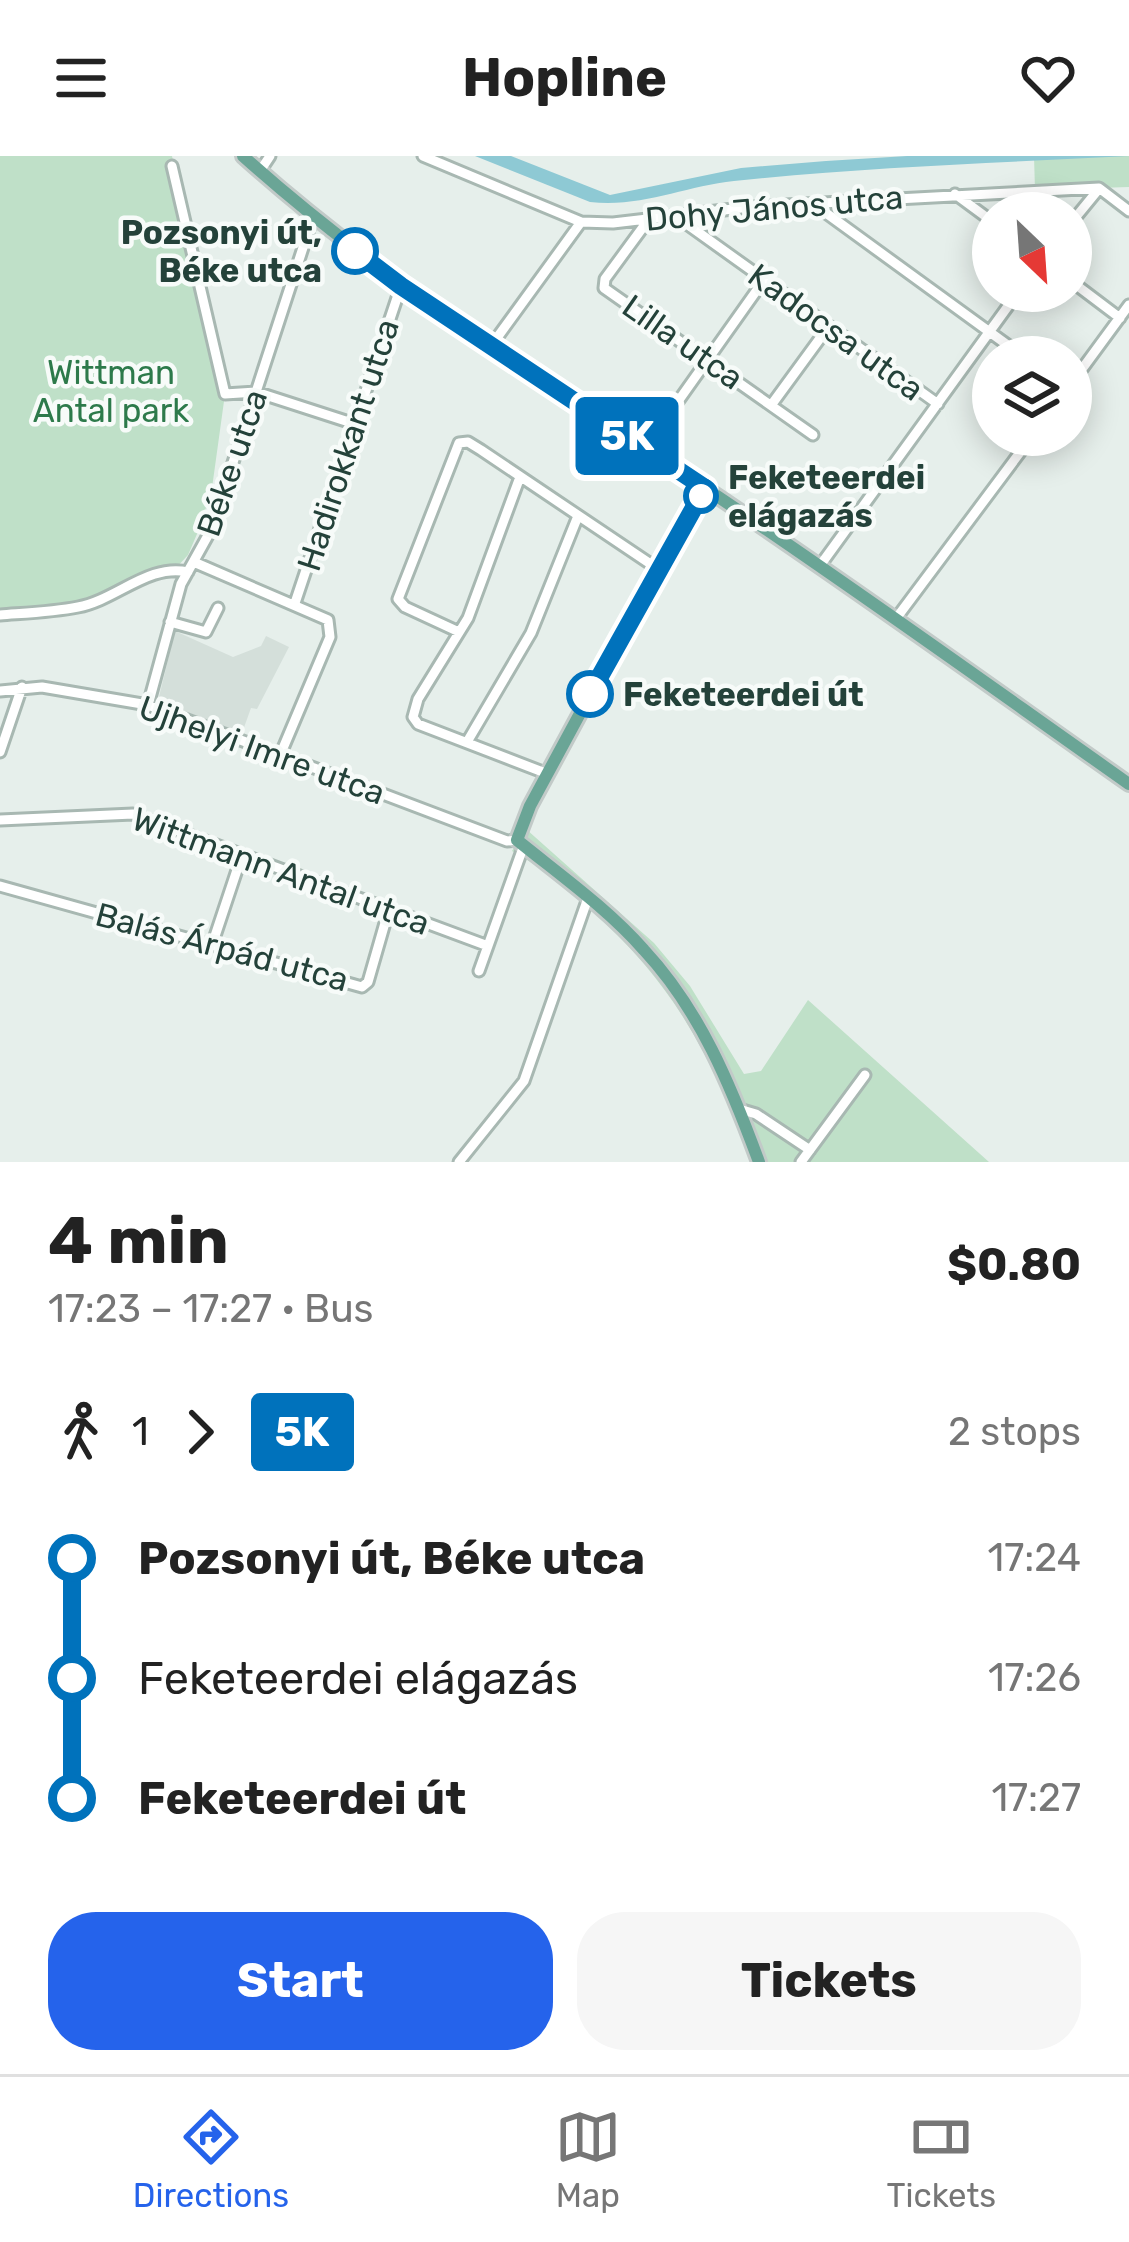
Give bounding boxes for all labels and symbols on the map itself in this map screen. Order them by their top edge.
street label: Dohy János utca [643,177,905,239]
north arrow [972,192,1092,312]
place label: Pozsonyi út, Béke utca [121,213,322,290]
marker: Pozsonyi út, Béke utca [333,229,377,273]
street label: Kadocsa utca [741,255,931,409]
street label: Lilla utca [615,286,751,398]
street label: Hadirokkant utca [289,314,407,576]
park label: Wittman Antal park [33,353,189,430]
street label: Béke utca [189,385,275,541]
line badge: 5K [573,397,681,475]
place label: Feketeerdei elágazás [728,458,925,535]
marker: Feketeerdei elágazás [685,480,717,512]
marker: Feketeerdei út [568,672,612,716]
place label: Feketeerdei út [623,675,864,714]
street label: Ujhelyi Imre utca [134,687,390,813]
street label: Wittmann Antal utca [127,799,435,943]
street label: Balás Árpád utca [91,895,353,999]

